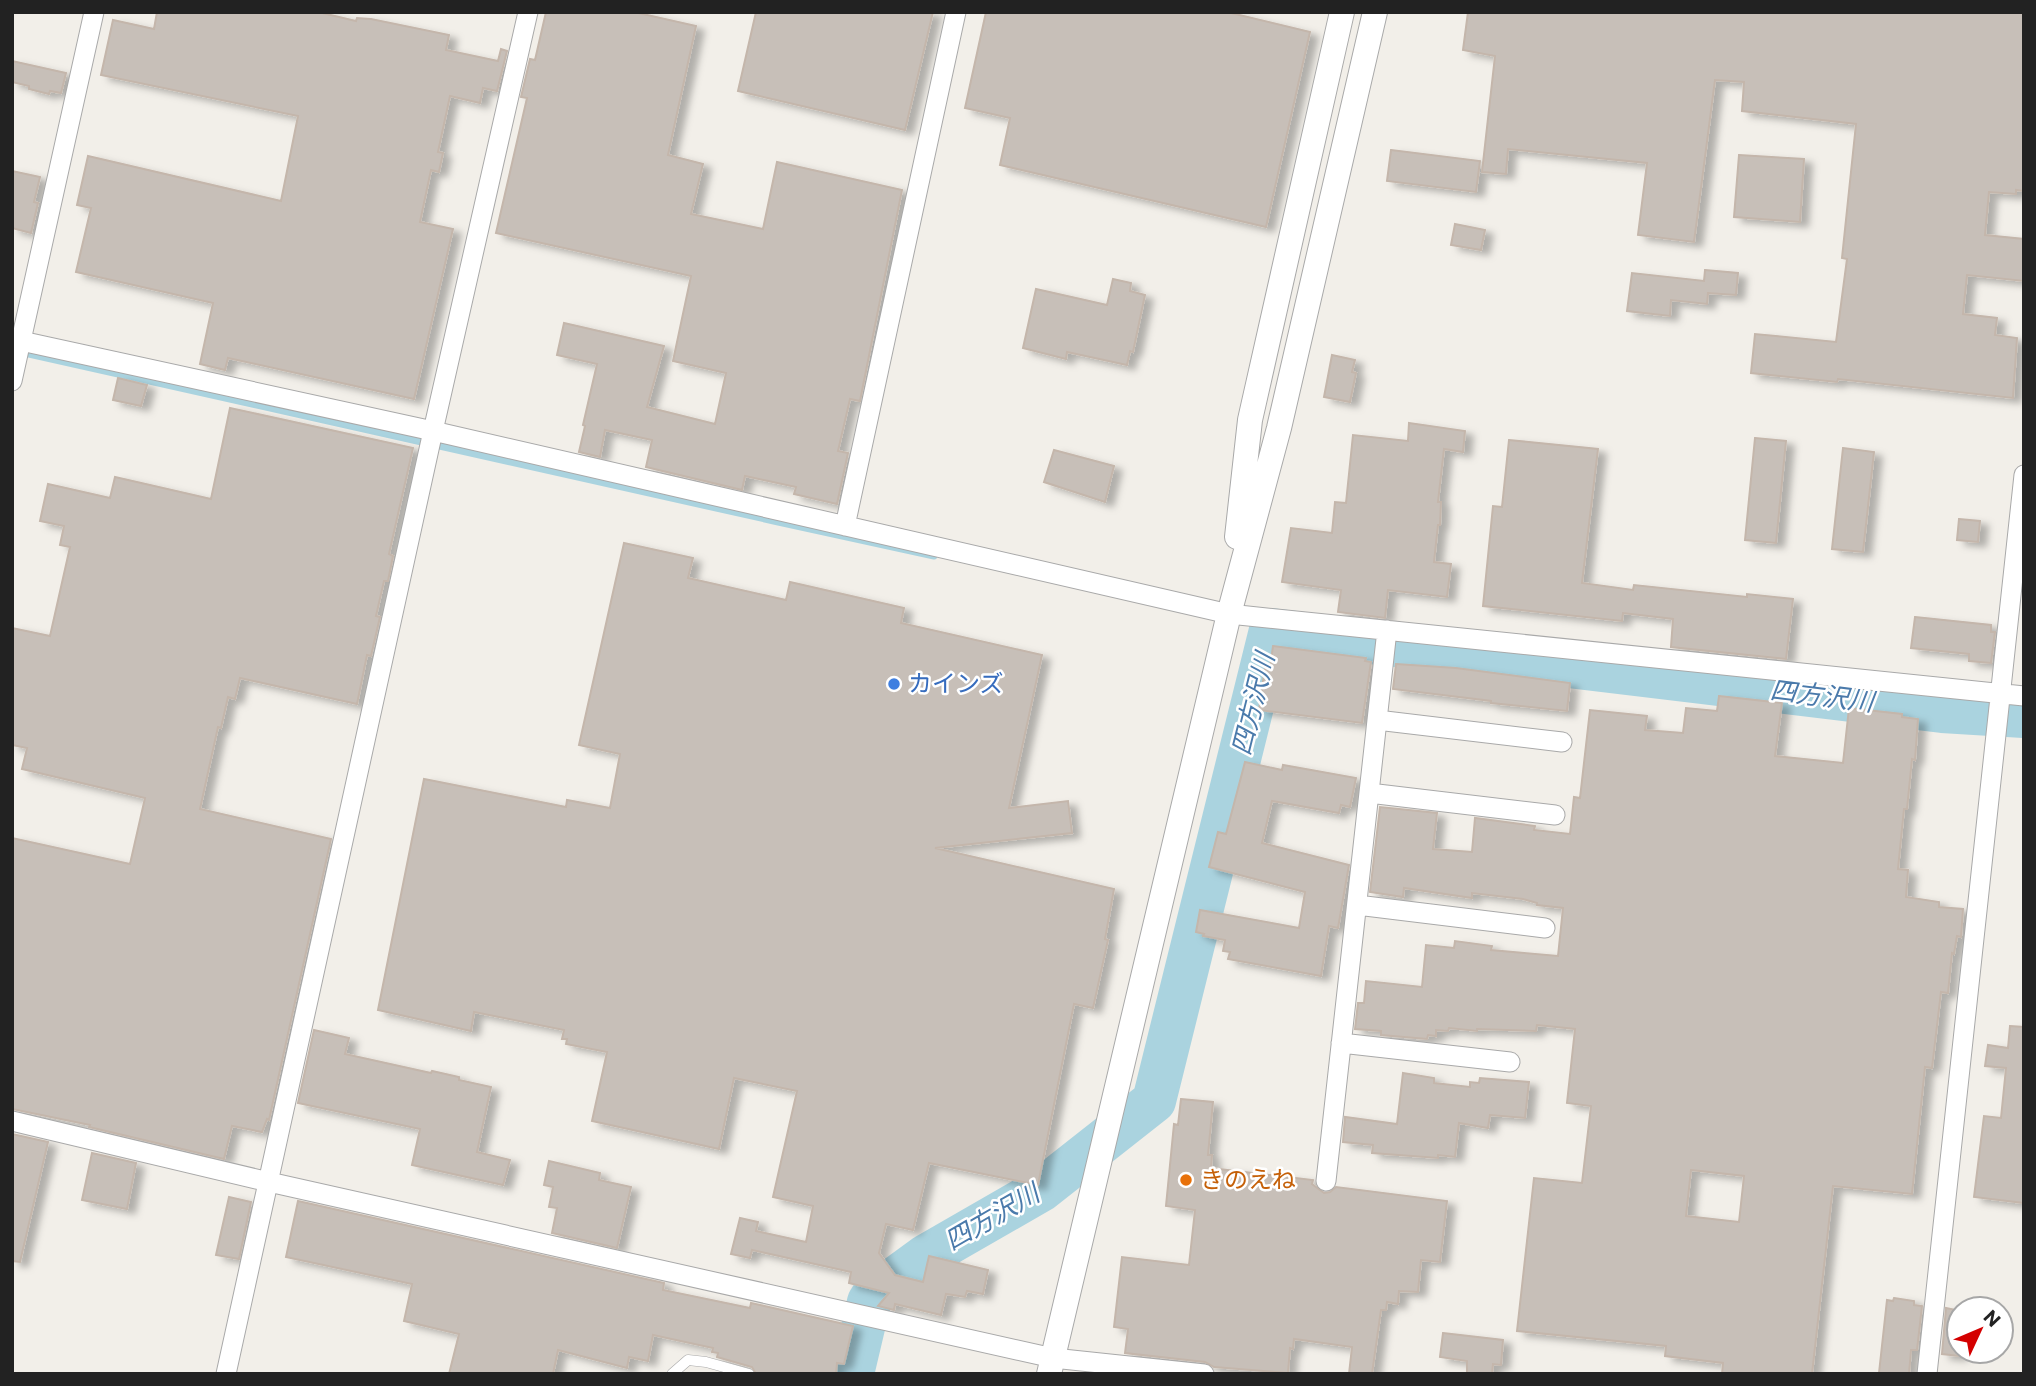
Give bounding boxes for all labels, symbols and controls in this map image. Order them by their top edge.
water label: 四方沢川 [1224,647,1280,758]
place label: カインズ [908,668,1004,697]
water label: 四方沢川 [1769,673,1879,717]
marker: カインズ [886,676,902,692]
place label: きのえね [1200,1164,1296,1193]
marker: きのえね [1178,1172,1194,1188]
water label: 四方沢川 [938,1175,1047,1255]
north arrow [1945,1295,2015,1365]
text: N [1979,1305,2006,1331]

